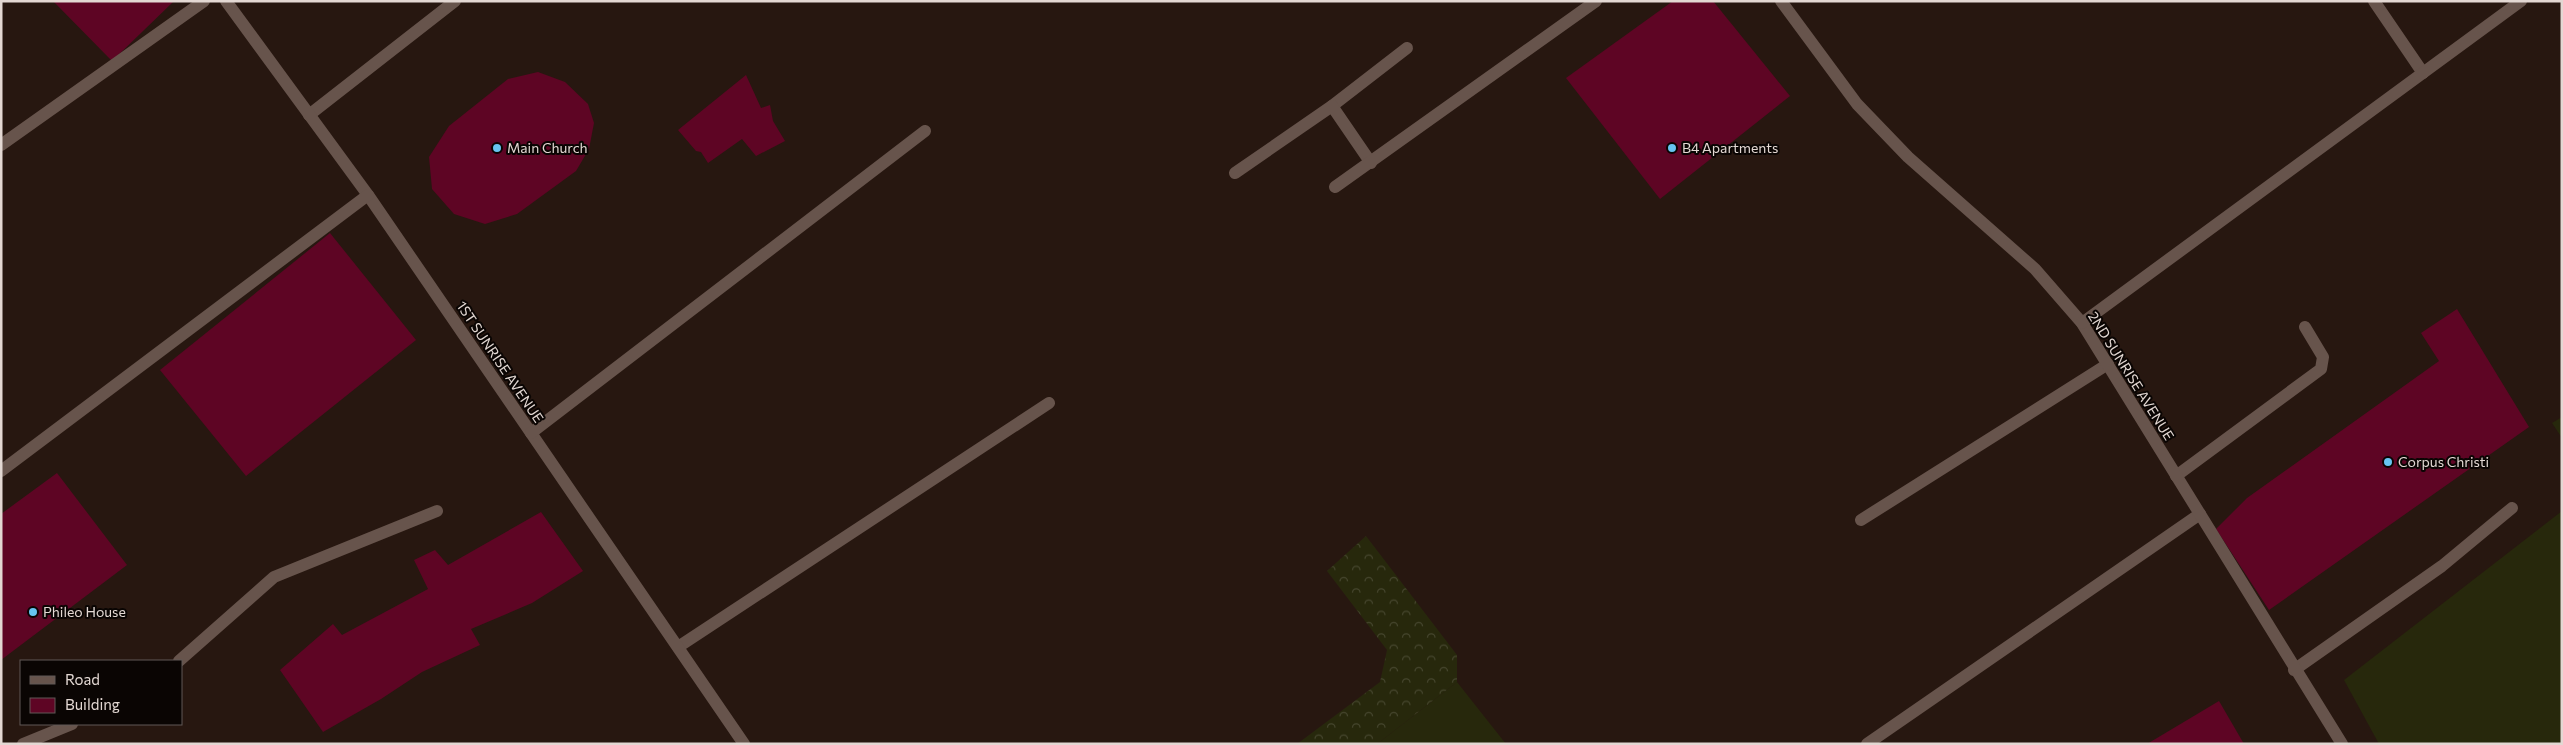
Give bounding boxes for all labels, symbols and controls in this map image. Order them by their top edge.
place label: Main Church [507,139,588,156]
place label: B4 Apartments [1682,139,1778,156]
marker: Main Church [491,142,503,154]
marker: B4 Apartments [1666,142,1678,154]
street label: 1ST SUNRISE AVENUE [453,298,547,426]
street label: 2ND SUNRISE AVENUE [2085,308,2178,443]
place label: Corpus Christi [2398,453,2489,470]
marker: Corpus Christi [2382,456,2394,468]
place label: Phileo House [43,603,126,620]
marker: Phileo House [27,606,39,618]
legend [20,660,182,725]
text: Road [65,670,100,688]
text: Building [65,695,120,713]

